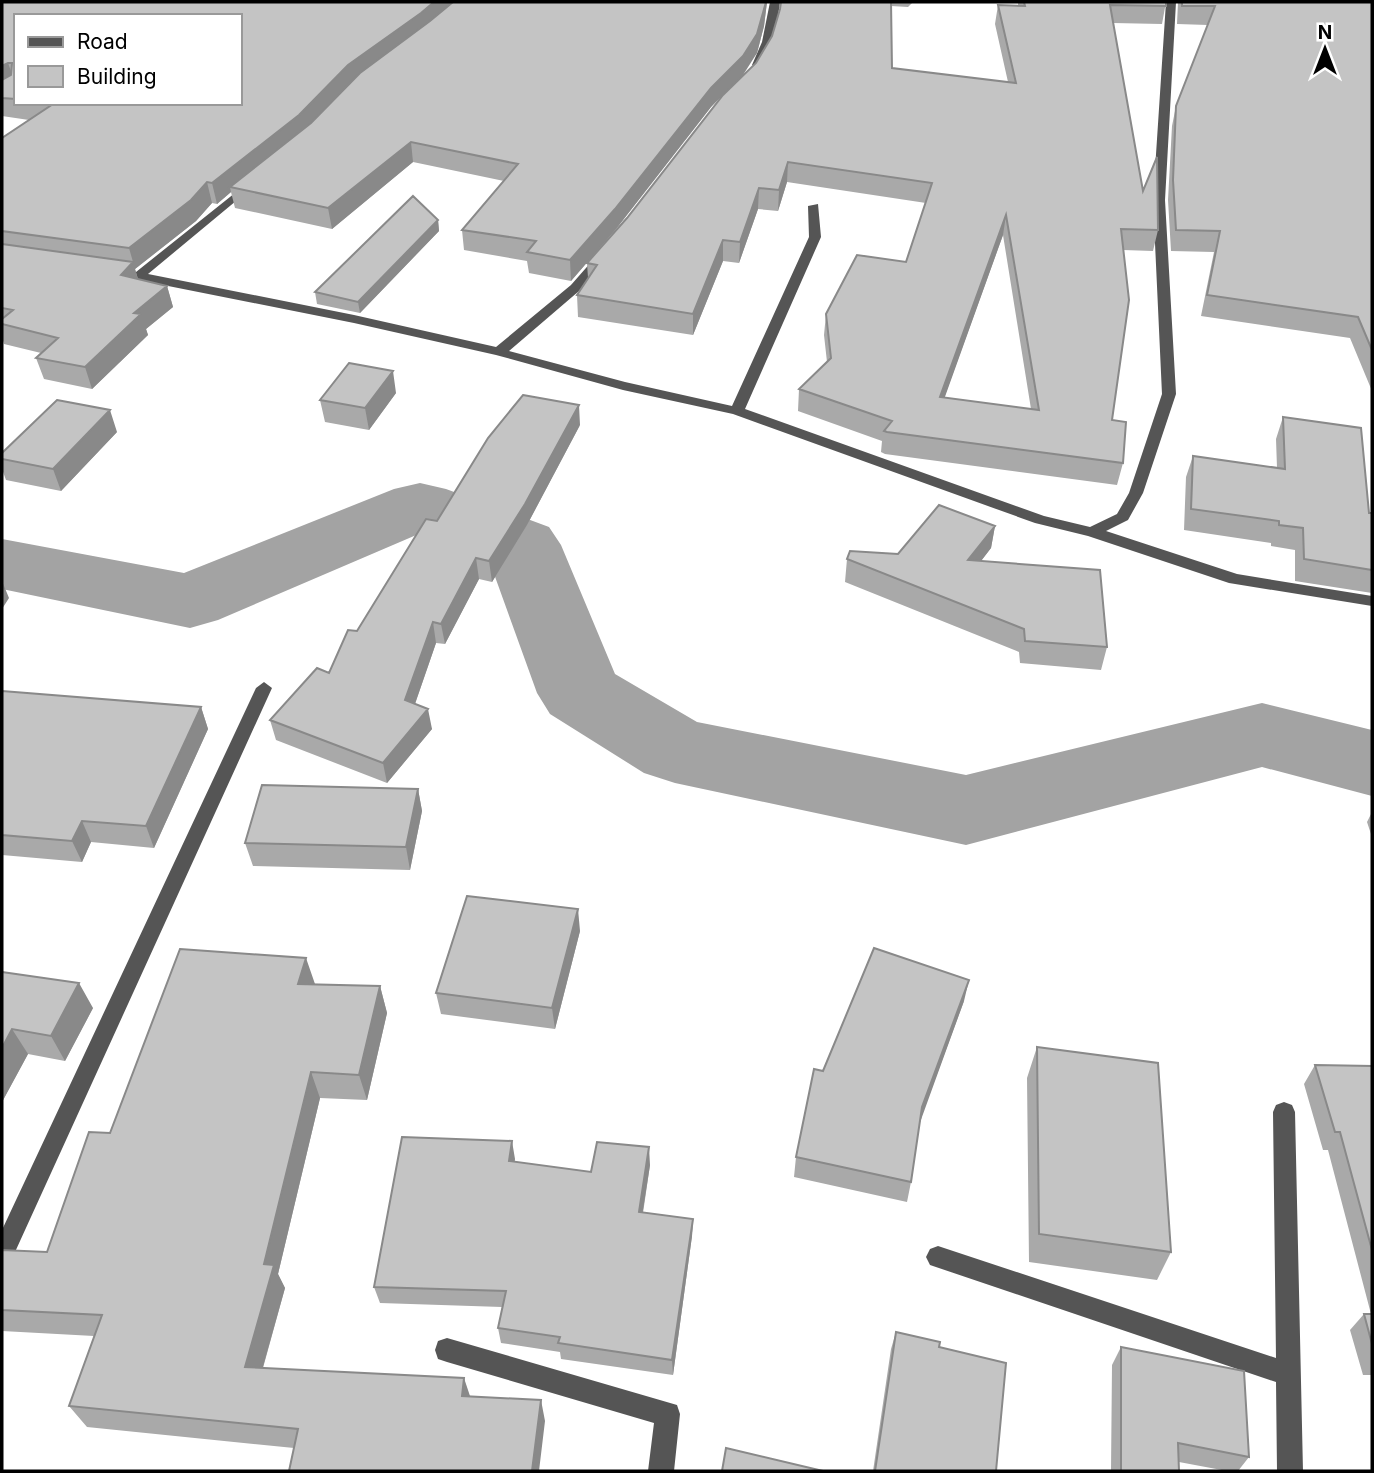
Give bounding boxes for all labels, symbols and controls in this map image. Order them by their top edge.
legend [14,14,242,105]
north arrow [1290,14,1360,84]
text: N [1318,21,1332,44]
text: Road [77,29,128,54]
text: Building [77,64,157,89]

